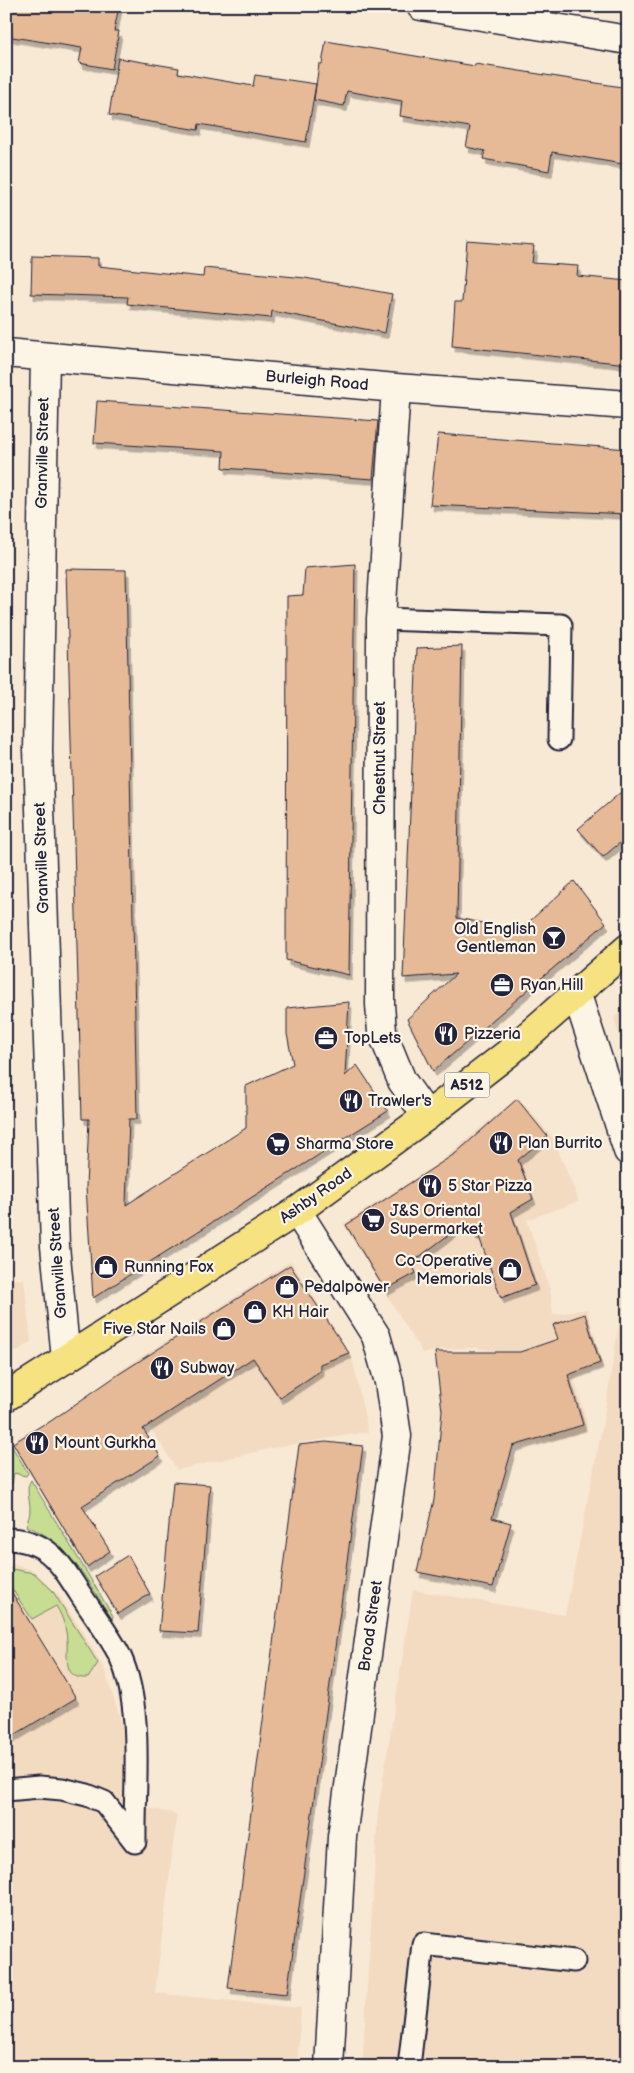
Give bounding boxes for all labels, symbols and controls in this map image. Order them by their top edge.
street label: Burleigh Road [265,367,369,395]
street label: Granville Street [33,397,53,509]
street label: Chestnut Street [371,701,390,815]
street label: Granville Street [31,802,53,914]
place label: Old English Gentleman [454,920,536,957]
bar icon: Old English Gentleman [541,925,567,951]
office icon: Ryan Hill [489,972,515,998]
place label: Ryan Hill [520,976,583,995]
restaurant icon: Pizzeria [433,1021,459,1047]
office icon: TopLets [313,1025,339,1051]
place label: Pizzeria [464,1025,521,1044]
place label: TopLets [344,1029,401,1048]
road number: A512 [444,1072,490,1098]
restaurant icon: Trawler's [338,1088,364,1114]
place label: Trawler's [368,1092,432,1111]
restaurant icon: Plan Burrito [488,1130,514,1156]
supermarket icon: Sharma Store [265,1131,291,1157]
place label: Plan Burrito [518,1134,603,1153]
place label: Sharma Store [296,1135,394,1154]
street label: Ashby Road [276,1164,356,1228]
restaurant icon: 5 Star Pizza [417,1173,443,1199]
place label: 5 Star Pizza [448,1177,532,1196]
place label: J&S Oriental Supermarket [390,1202,483,1239]
street label: Granville Street [45,1207,71,1319]
supermarket icon: J&S Oriental Supermarket [360,1207,386,1233]
place label: Co-Operative Memorials [395,1252,493,1289]
shop icon: Running Fox [93,1254,119,1280]
shop icon: Co-Operative Memorials [497,1257,523,1283]
place label: Running Fox [124,1258,214,1277]
shop icon: Pedalpower [274,1274,300,1300]
place label: Pedalpower [304,1278,389,1297]
shop icon: KH Hair [242,1299,268,1325]
place label: KH Hair [272,1303,329,1322]
shop icon: Five Star Nails [211,1316,237,1342]
place label: Five Star Nails [103,1320,206,1339]
restaurant icon: Subway [149,1355,175,1381]
place label: Subway [180,1359,235,1378]
restaurant icon: Mount Gurkha [24,1430,50,1456]
place label: Mount Gurkha [54,1434,156,1453]
street label: Broad Street [355,1579,387,1673]

